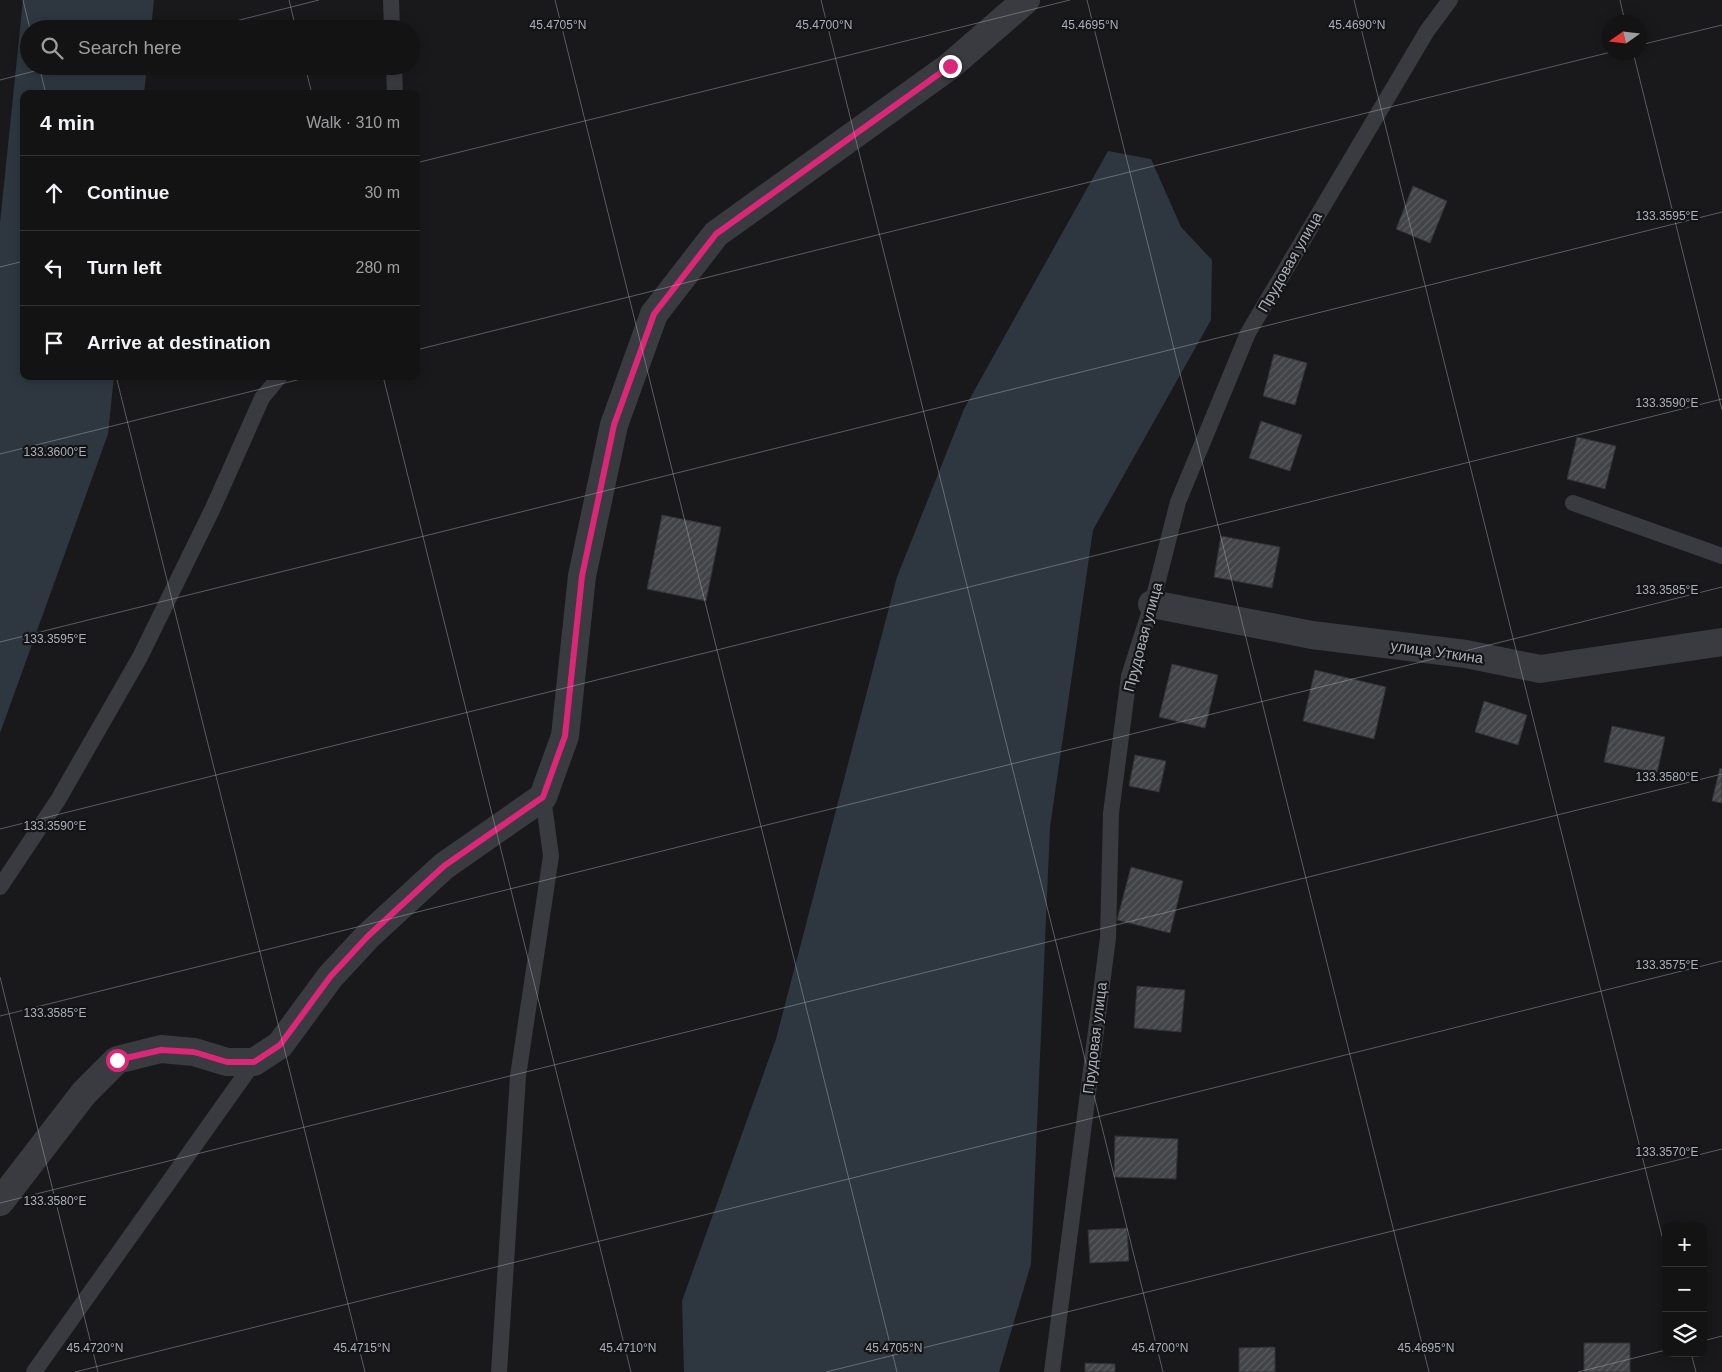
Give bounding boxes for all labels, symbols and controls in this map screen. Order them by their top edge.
north arrow [1602,15,1647,60]
text: 45.4705°N [530,18,586,32]
text: 45.4700°N [796,18,852,32]
text: 45.4695°N [1062,18,1118,32]
text: 45.4690°N [1329,18,1385,32]
search box [20,20,420,75]
icon: search [38,34,66,62]
text: Search here [78,37,182,58]
route end [939,55,962,78]
text: 4 min [40,111,95,134]
text: Walk · 310 m [306,114,400,131]
icon: ahead [40,179,68,207]
text: Continue [87,182,169,203]
text: 30 m [364,184,400,201]
street label: Прудовая улица [1254,208,1325,315]
text: 133.3595°E [1636,209,1698,223]
icon: left [40,254,68,282]
text: Turn left [87,257,162,278]
text: 280 m [356,259,400,276]
icon: arrive [40,329,68,357]
text: Arrive at destination [87,332,271,353]
text: 133.3590°E [1636,396,1698,410]
text: 133.3600°E [24,445,86,459]
street label: Прудовая улица [1120,580,1165,694]
text: 133.3585°E [1636,583,1698,597]
text: 133.3595°E [24,632,86,646]
street label: улица Уткина [1390,637,1485,667]
text: 133.3580°E [1636,770,1698,784]
text: 133.3590°E [24,819,86,833]
text: 133.3575°E [1636,958,1698,972]
street label: Прудовая улица [1079,980,1110,1095]
text: 133.3585°E [24,1006,86,1020]
route start [106,1049,129,1072]
text: 133.3570°E [1636,1145,1698,1159]
text: 133.3580°E [24,1194,86,1208]
map controls [1662,1222,1707,1357]
button: + [1662,1222,1707,1267]
button: − [1662,1267,1707,1312]
button: layers [1662,1312,1707,1357]
text: 45.4720°N [67,1341,123,1355]
text: 45.4715°N [334,1341,390,1355]
text: 45.4710°N [600,1341,656,1355]
text: 45.4705°N [866,1341,922,1355]
text: 45.4700°N [1132,1341,1188,1355]
text: 45.4695°N [1398,1341,1454,1355]

